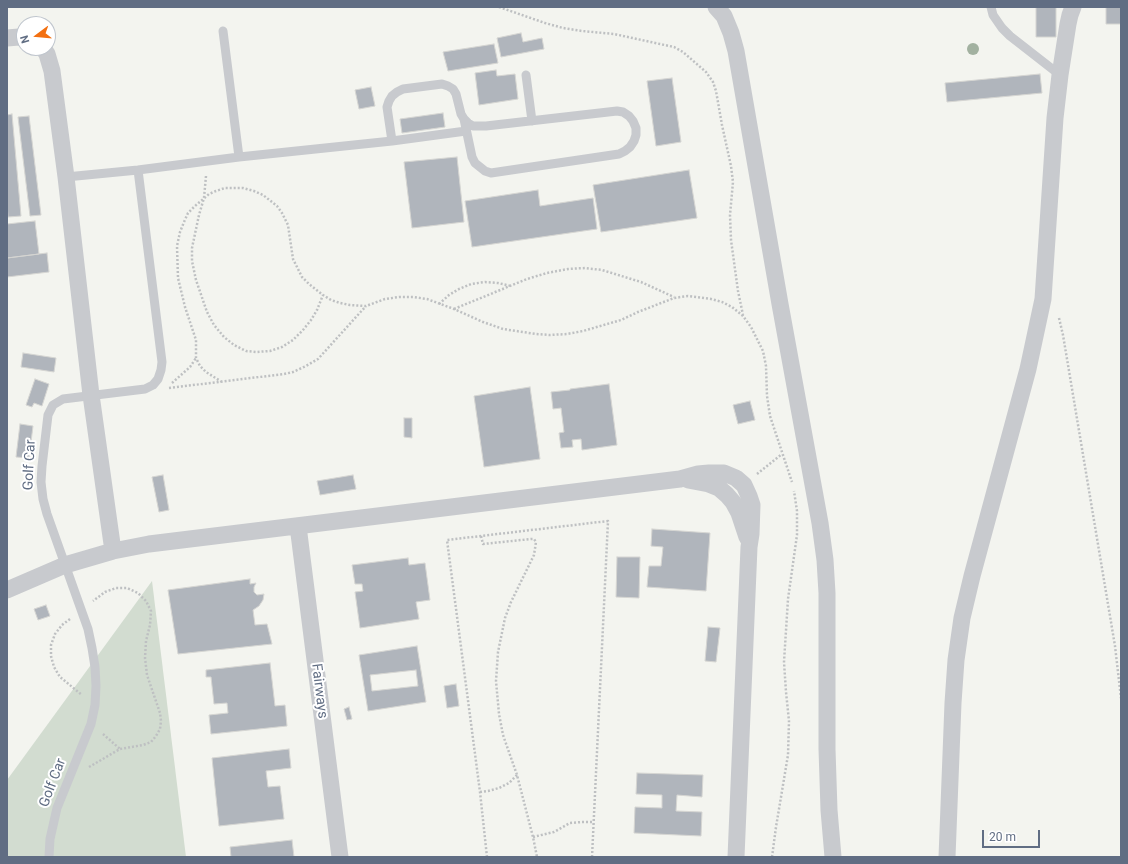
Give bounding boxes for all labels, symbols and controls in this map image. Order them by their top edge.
north arrow [16,16,56,56]
text: N [18,34,32,45]
street label: Golf Car [20,439,40,491]
street label: Fairways [307,663,331,719]
street label: Golf Car [36,756,70,810]
scale bar [984,822,1042,848]
text: 20 m [989,830,1016,844]

